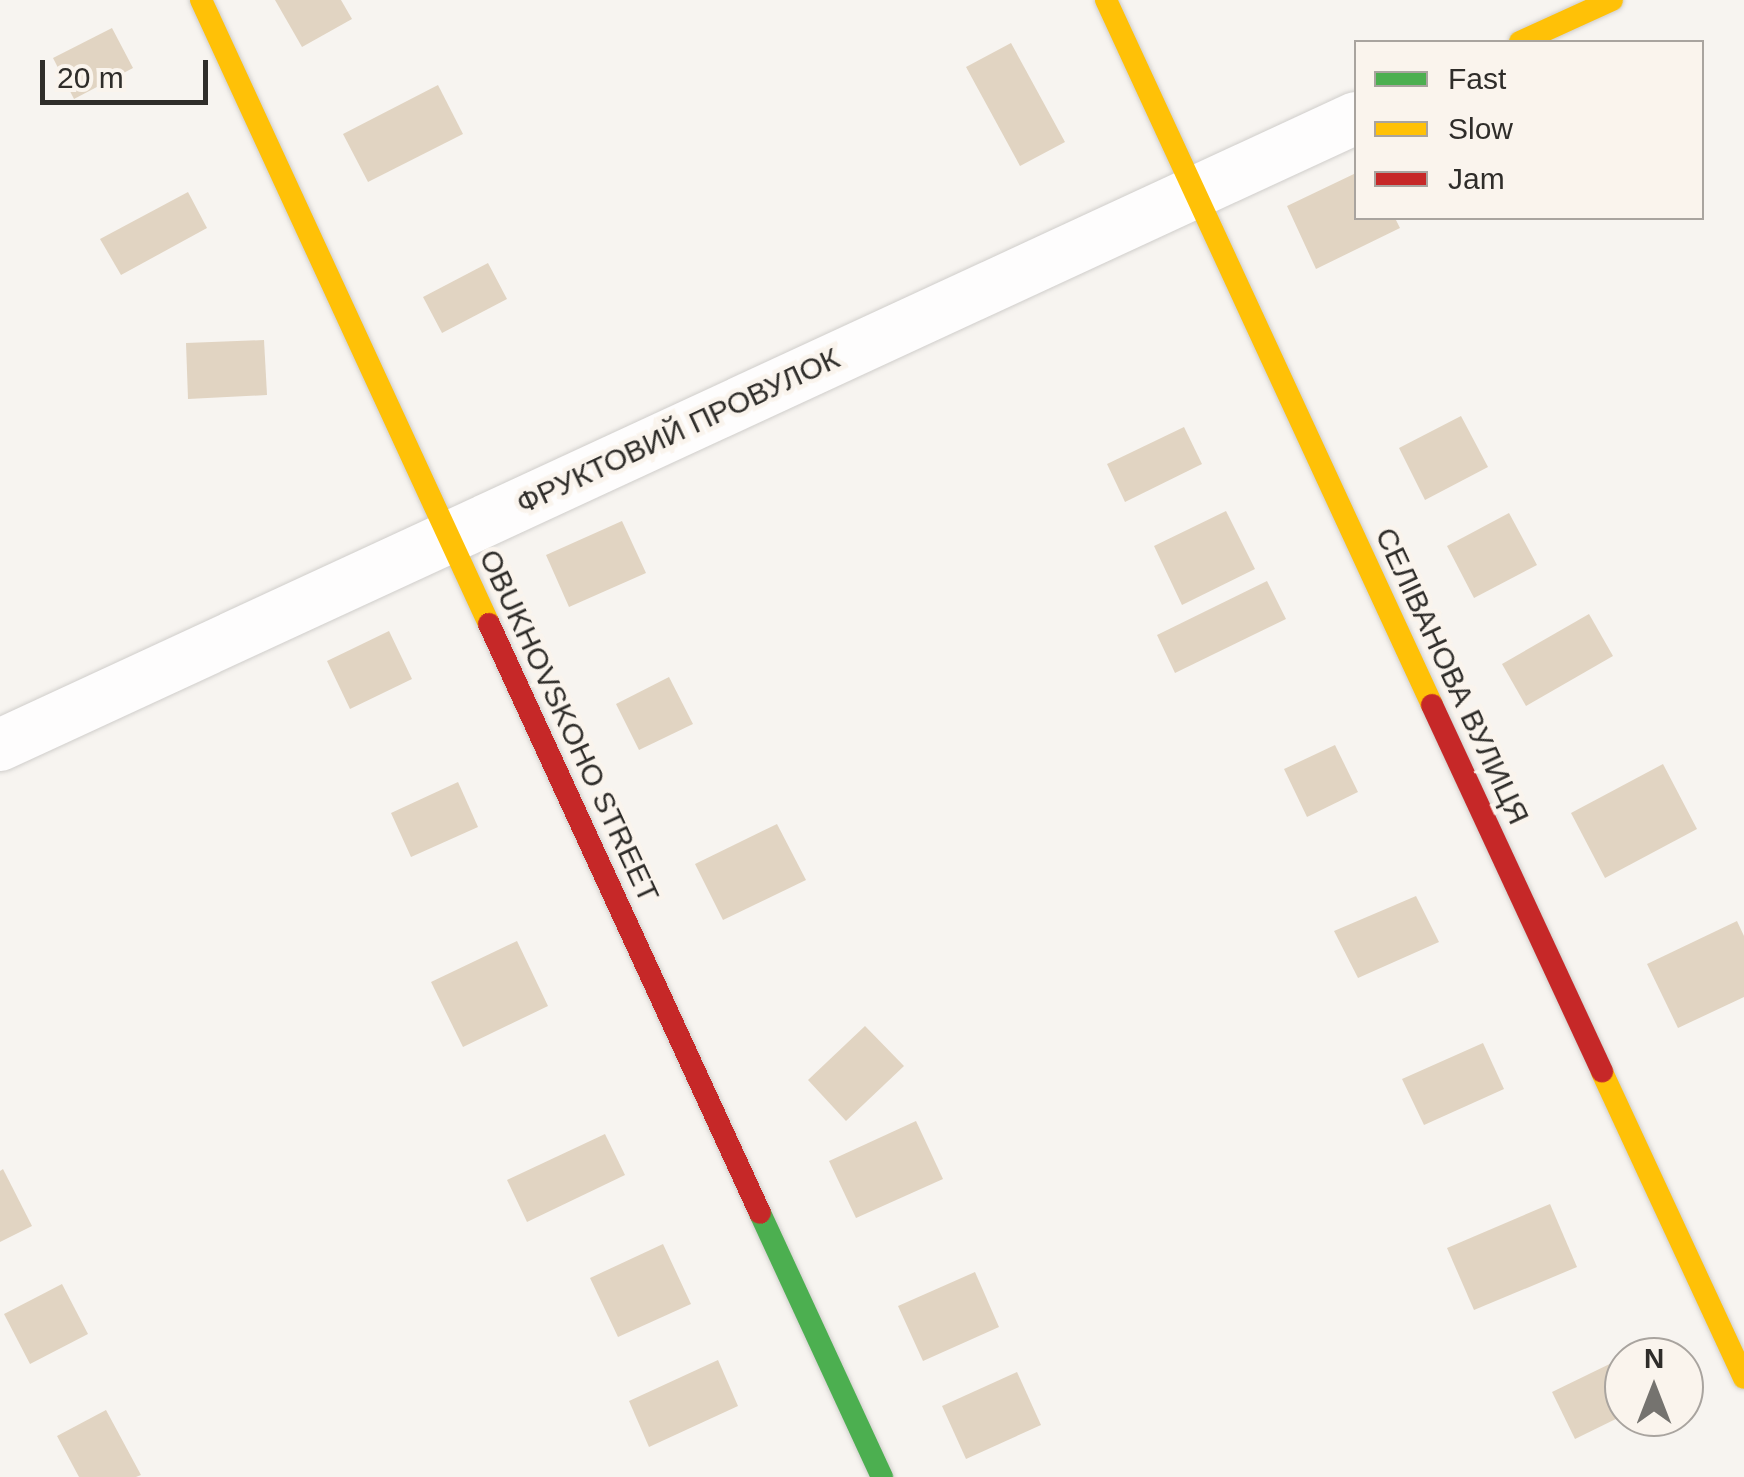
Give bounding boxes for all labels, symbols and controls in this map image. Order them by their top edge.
scale bar [45,40,212,102]
legend [1354,40,1704,220]
text: 20 m [57,61,124,94]
text: Fast [1448,62,1506,95]
text: Slow [1448,112,1513,145]
text: Jam [1448,162,1505,195]
street label: ФРУКТОВИЙ ПРОВУЛОК [511,340,845,522]
street label: СЕЛІВАНОВА ВУЛИЦЯ [1367,522,1537,830]
street label: OBUKHOVSKOHO STREET [471,544,667,908]
north arrow [1604,1337,1704,1437]
text: N [1644,1343,1664,1374]

